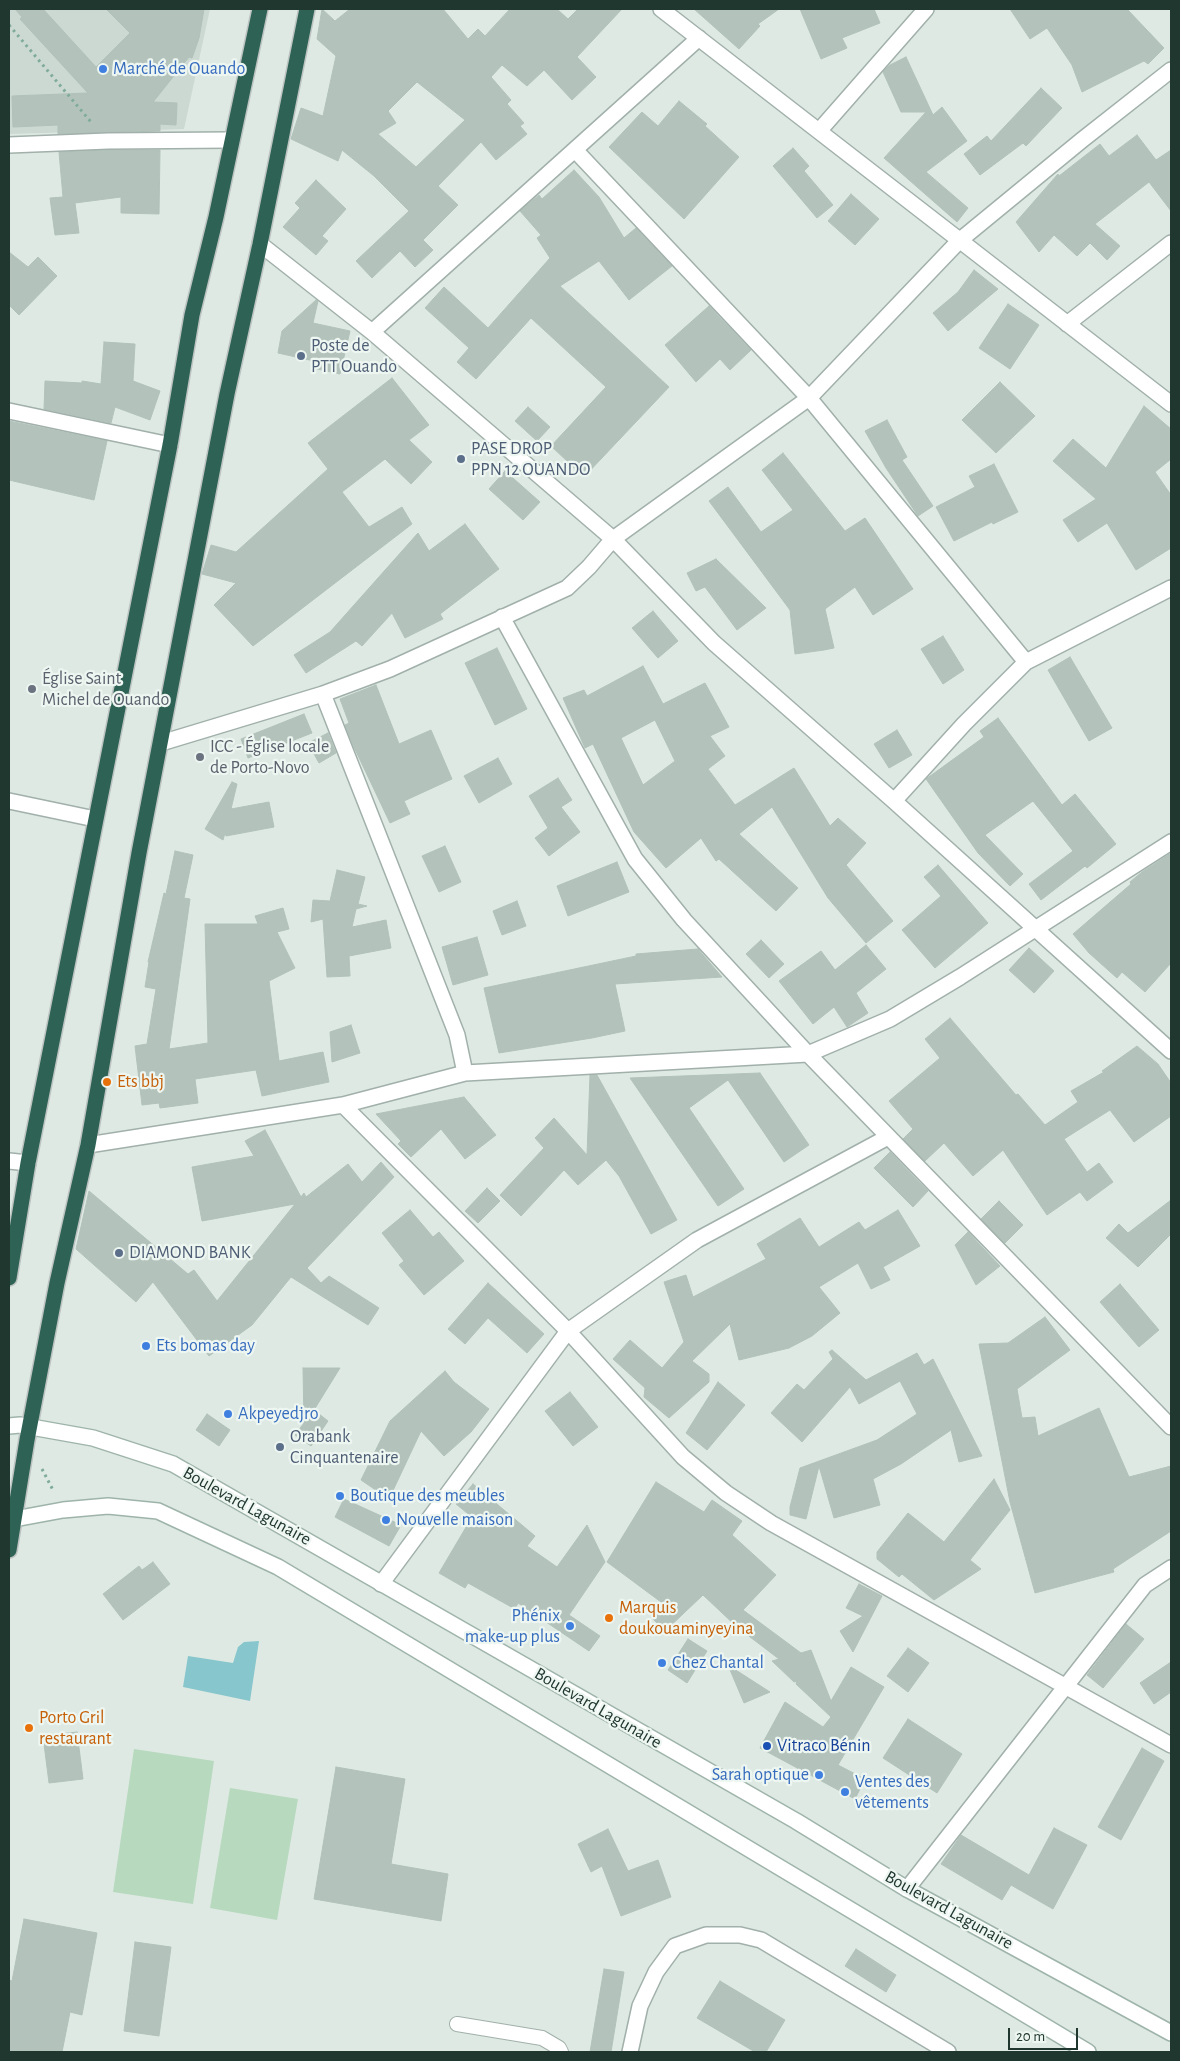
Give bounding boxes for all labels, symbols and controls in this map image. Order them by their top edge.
place label: Marché de Ouando [113,58,245,80]
marker: Marché de Ouando [97,63,109,75]
place label: Poste de PTT Ouando [311,335,397,378]
marker: Poste de PTT Ouando [295,350,307,362]
place label: PASE DROP PPN 12 OUANDO [471,438,590,480]
marker: PASE DROP PPN 12 OUANDO [455,453,467,465]
place label: Église Saint Michel de Ouando [42,668,169,711]
marker: Église Saint Michel de Ouando [26,683,38,695]
place label: ICC - Église locale de Porto-Novo [210,736,329,779]
marker: ICC - Église locale de Porto-Novo [194,751,206,763]
place label: Ets bbj [117,1071,164,1093]
marker: Ets bbj [101,1076,113,1088]
place label: DIAMOND BANK [129,1242,251,1264]
marker: DIAMOND BANK [113,1247,125,1259]
place label: Ets bomas day [156,1335,255,1357]
marker: Ets bomas day [140,1340,152,1352]
place label: Akpeyedjro [238,1403,319,1425]
marker: Akpeyedjro [222,1408,234,1420]
place label: Orabank Cinquantenaire [290,1426,399,1468]
marker: Orabank Cinquantenaire [274,1441,286,1453]
street label: Boulevard Lagunaire [179,1462,315,1550]
place label: Boutique des meubles [350,1485,505,1507]
marker: Boutique des meubles [334,1490,346,1502]
place label: Nouvelle maison [396,1509,513,1531]
marker: Nouvelle maison [380,1514,392,1526]
place label: Marquis doukouaminyeyina [619,1597,753,1640]
place label: Phénix make-up plus [465,1605,560,1648]
marker: Marquis doukouaminyeyina [603,1612,615,1624]
marker: Phénix make-up plus [564,1620,576,1632]
place label: Chez Chantal [672,1652,764,1674]
marker: Chez Chantal [656,1657,668,1669]
street label: Boulevard Lagunaire [530,1663,666,1753]
place label: Porto Gril restaurant [39,1707,112,1750]
marker: Porto Gril restaurant [23,1722,35,1734]
place label: Vitraco Bénin [777,1735,871,1757]
marker: Vitraco Bénin [761,1740,773,1752]
place label: Sarah optique [712,1764,809,1786]
marker: Sarah optique [813,1769,825,1781]
place label: Ventes des vêtements [855,1771,930,1814]
marker: Ventes des vêtements [839,1786,851,1798]
street label: Boulevard Lagunaire [881,1866,1017,1954]
scale bar [1010,2018,1080,2050]
text: 20 m [1016,2029,1045,2044]

